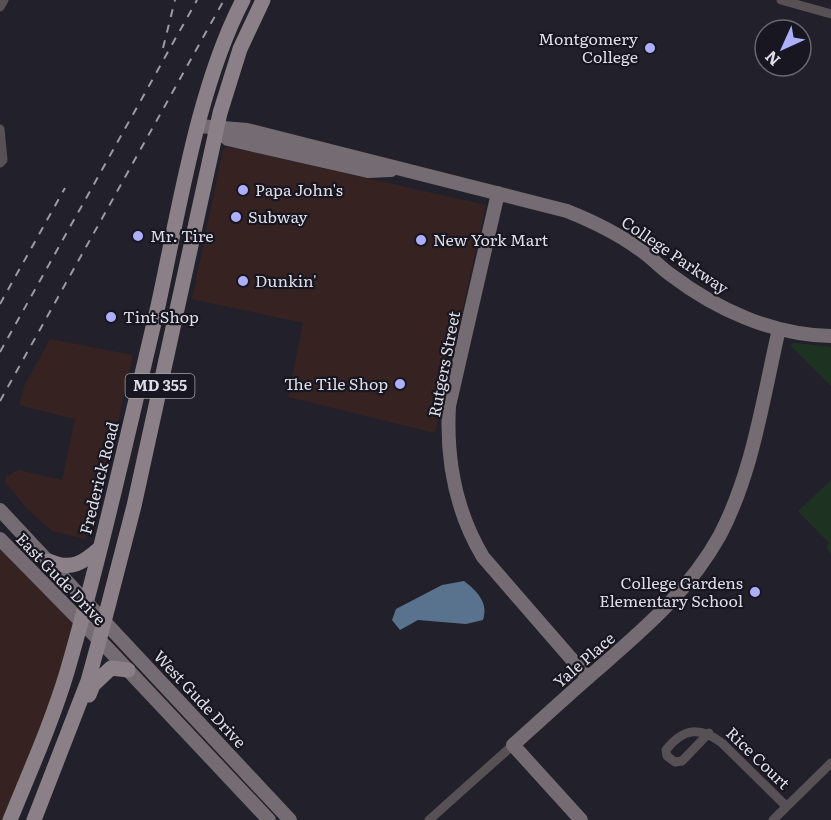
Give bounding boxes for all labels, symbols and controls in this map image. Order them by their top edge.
north arrow [753,18,813,78]
place label: Montgomery College [538,26,639,68]
marker: Montgomery College [643,41,657,55]
text: N [758,46,785,73]
place label: Papa John's [255,177,343,201]
marker: Papa John's [236,183,250,197]
place label: Subway [248,204,308,228]
street label: College Parkway [617,209,735,299]
marker: Subway [229,210,243,224]
place label: Mr. Tire [150,223,214,247]
place label: New York Mart [433,227,549,251]
marker: Mr. Tire [131,229,145,243]
marker: New York Mart [414,233,428,247]
place label: Dunkin' [255,268,317,292]
marker: Dunkin' [236,274,250,288]
place label: Tint Shop [123,304,199,328]
street label: Rutgers Street [421,308,465,419]
marker: Tint Shop [104,310,118,324]
place label: The Tile Shop [284,371,388,395]
road number: MD 355 [126,374,195,398]
marker: The Tile Shop [393,377,407,391]
street label: Frederick Road [72,419,124,537]
street label: East Gude Drive [11,527,112,630]
place label: College Gardens Elementary School [599,570,743,612]
marker: College Gardens Elementary School [748,585,762,599]
street label: Yale Place [547,626,619,693]
street label: West Gude Drive [149,644,253,753]
street label: Rice Court [721,721,797,794]

